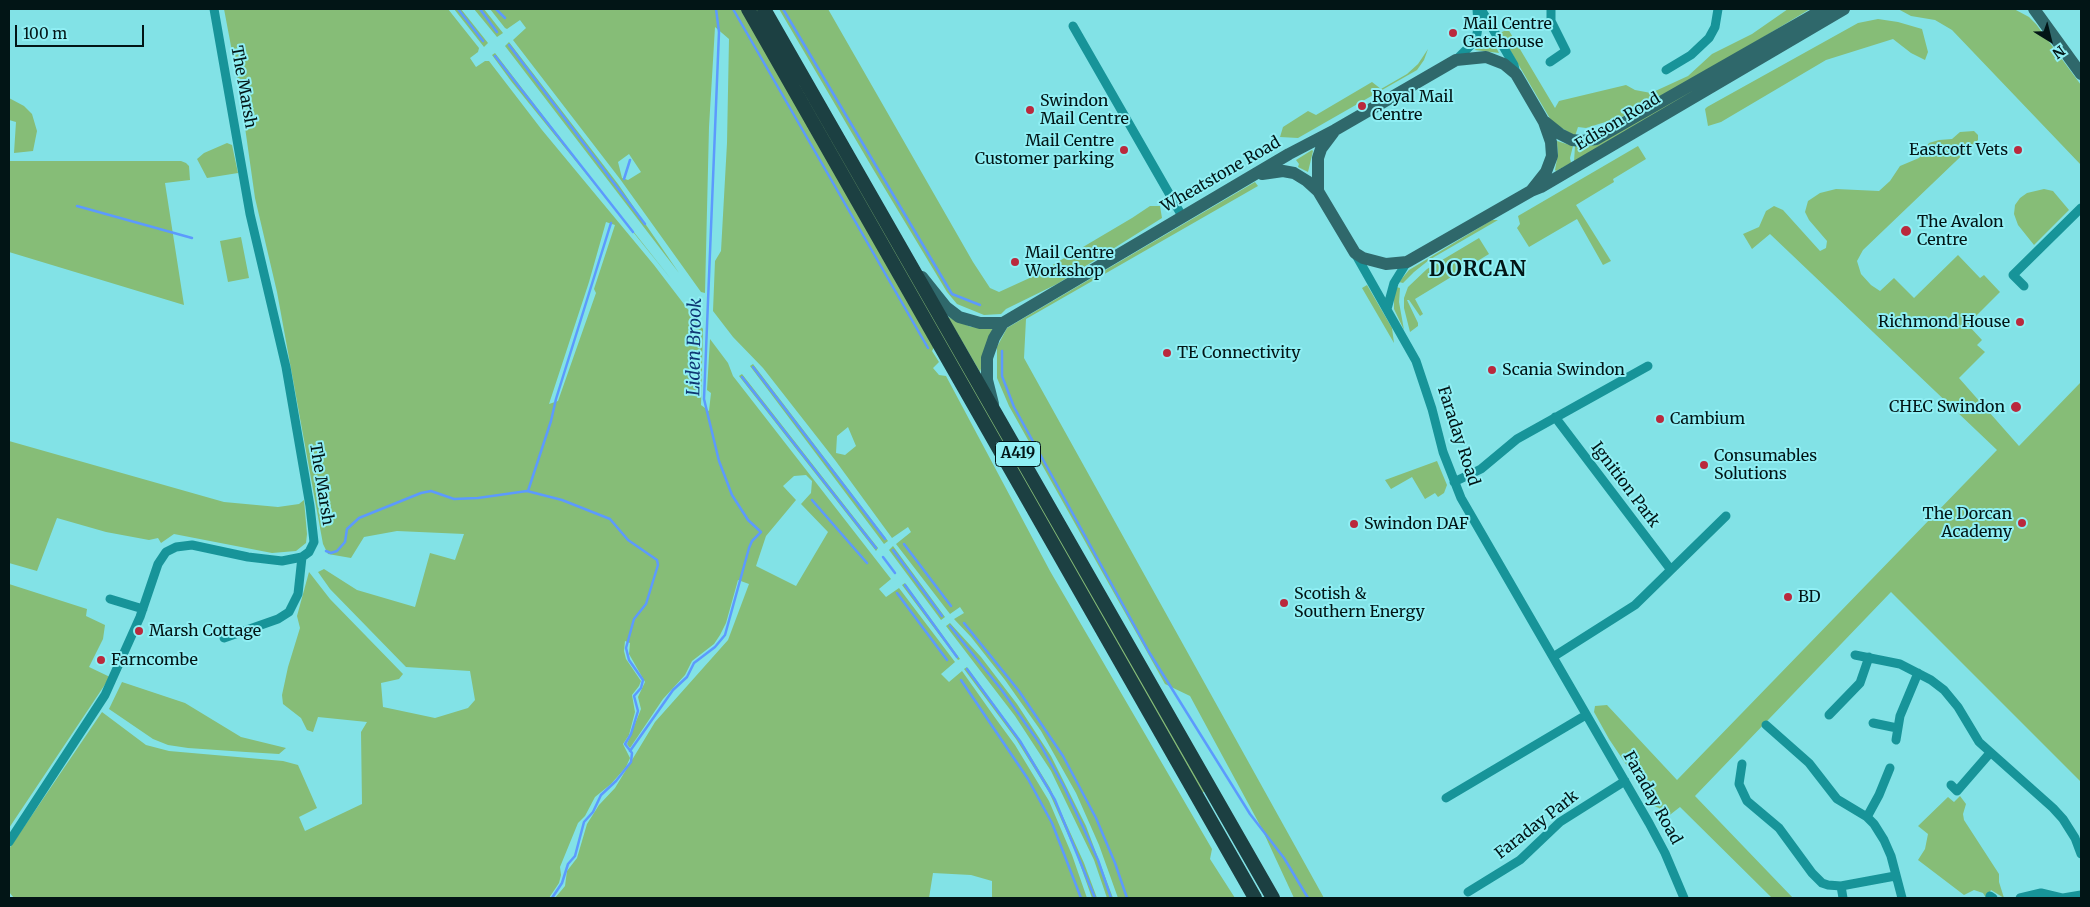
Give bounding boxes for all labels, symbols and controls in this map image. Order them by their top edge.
place label: Mail Centre Gatehouse [1463,14,1552,52]
scale bar [18,15,146,47]
north arrow [2025,15,2075,65]
text: 100 m [23,24,67,43]
marker: Mail Centre Gatehouse [1447,27,1459,39]
text: N [2049,42,2069,63]
street label: The Marsh [226,44,260,130]
place label: Royal Mail Centre [1372,87,1453,125]
street label: Edison Road [1572,89,1664,155]
place label: Swindon Mail Centre [1040,91,1129,129]
marker: Royal Mail Centre [1356,100,1368,112]
marker: Swindon Mail Centre [1024,104,1036,116]
place label: Mail Centre Customer parking [975,131,1114,169]
street label: Wheatstone Road [1158,133,1284,217]
place label: Eastcott Vets [1909,140,2008,160]
marker: Mail Centre Customer parking [1118,144,1130,156]
marker: Eastcott Vets [2012,144,2024,156]
place label: The Avalon Centre [1917,212,2004,250]
marker: The Avalon Centre [1899,224,1913,238]
place label: Mail Centre Workshop [1025,243,1114,281]
marker: Mail Centre Workshop [1009,256,1021,268]
district label: DORCAN [1428,257,1528,283]
water label: Liden Brook [683,298,707,396]
place label: Richmond House [1878,312,2010,332]
marker: Richmond House [2014,316,2026,328]
place label: TE Connectivity [1177,343,1301,363]
marker: TE Connectivity [1161,347,1173,359]
place label: Scania Swindon [1502,360,1625,380]
marker: Scania Swindon [1486,364,1498,376]
street label: Faraday Road [1433,384,1483,488]
place label: CHEC Swindon [1889,397,2005,417]
marker: CHEC Swindon [2009,400,2023,414]
place label: Cambium [1670,409,1745,429]
marker: Cambium [1654,413,1666,425]
street label: Ignition Park [1587,439,1663,531]
street label: The Marsh [305,441,337,527]
road number: A419 [996,442,1040,466]
place label: Consumables Solutions [1714,446,1817,484]
marker: Consumables Solutions [1698,459,1710,471]
place label: The Dorcan Academy [1923,504,2012,542]
place label: Swindon DAF [1364,514,1469,534]
marker: The Dorcan Academy [2016,517,2028,529]
marker: Swindon DAF [1348,518,1360,530]
place label: Scotish & Southern Energy [1294,584,1425,622]
place label: BD [1798,587,1821,607]
marker: BD [1782,591,1794,603]
marker: Scotish & Southern Energy [1278,597,1290,609]
place label: Marsh Cottage [149,621,261,641]
marker: Marsh Cottage [133,625,145,637]
place label: Farncombe [111,650,198,670]
marker: Farncombe [95,654,107,666]
street label: Faraday Road [1619,748,1685,848]
street label: Faraday Park [1492,787,1582,863]

